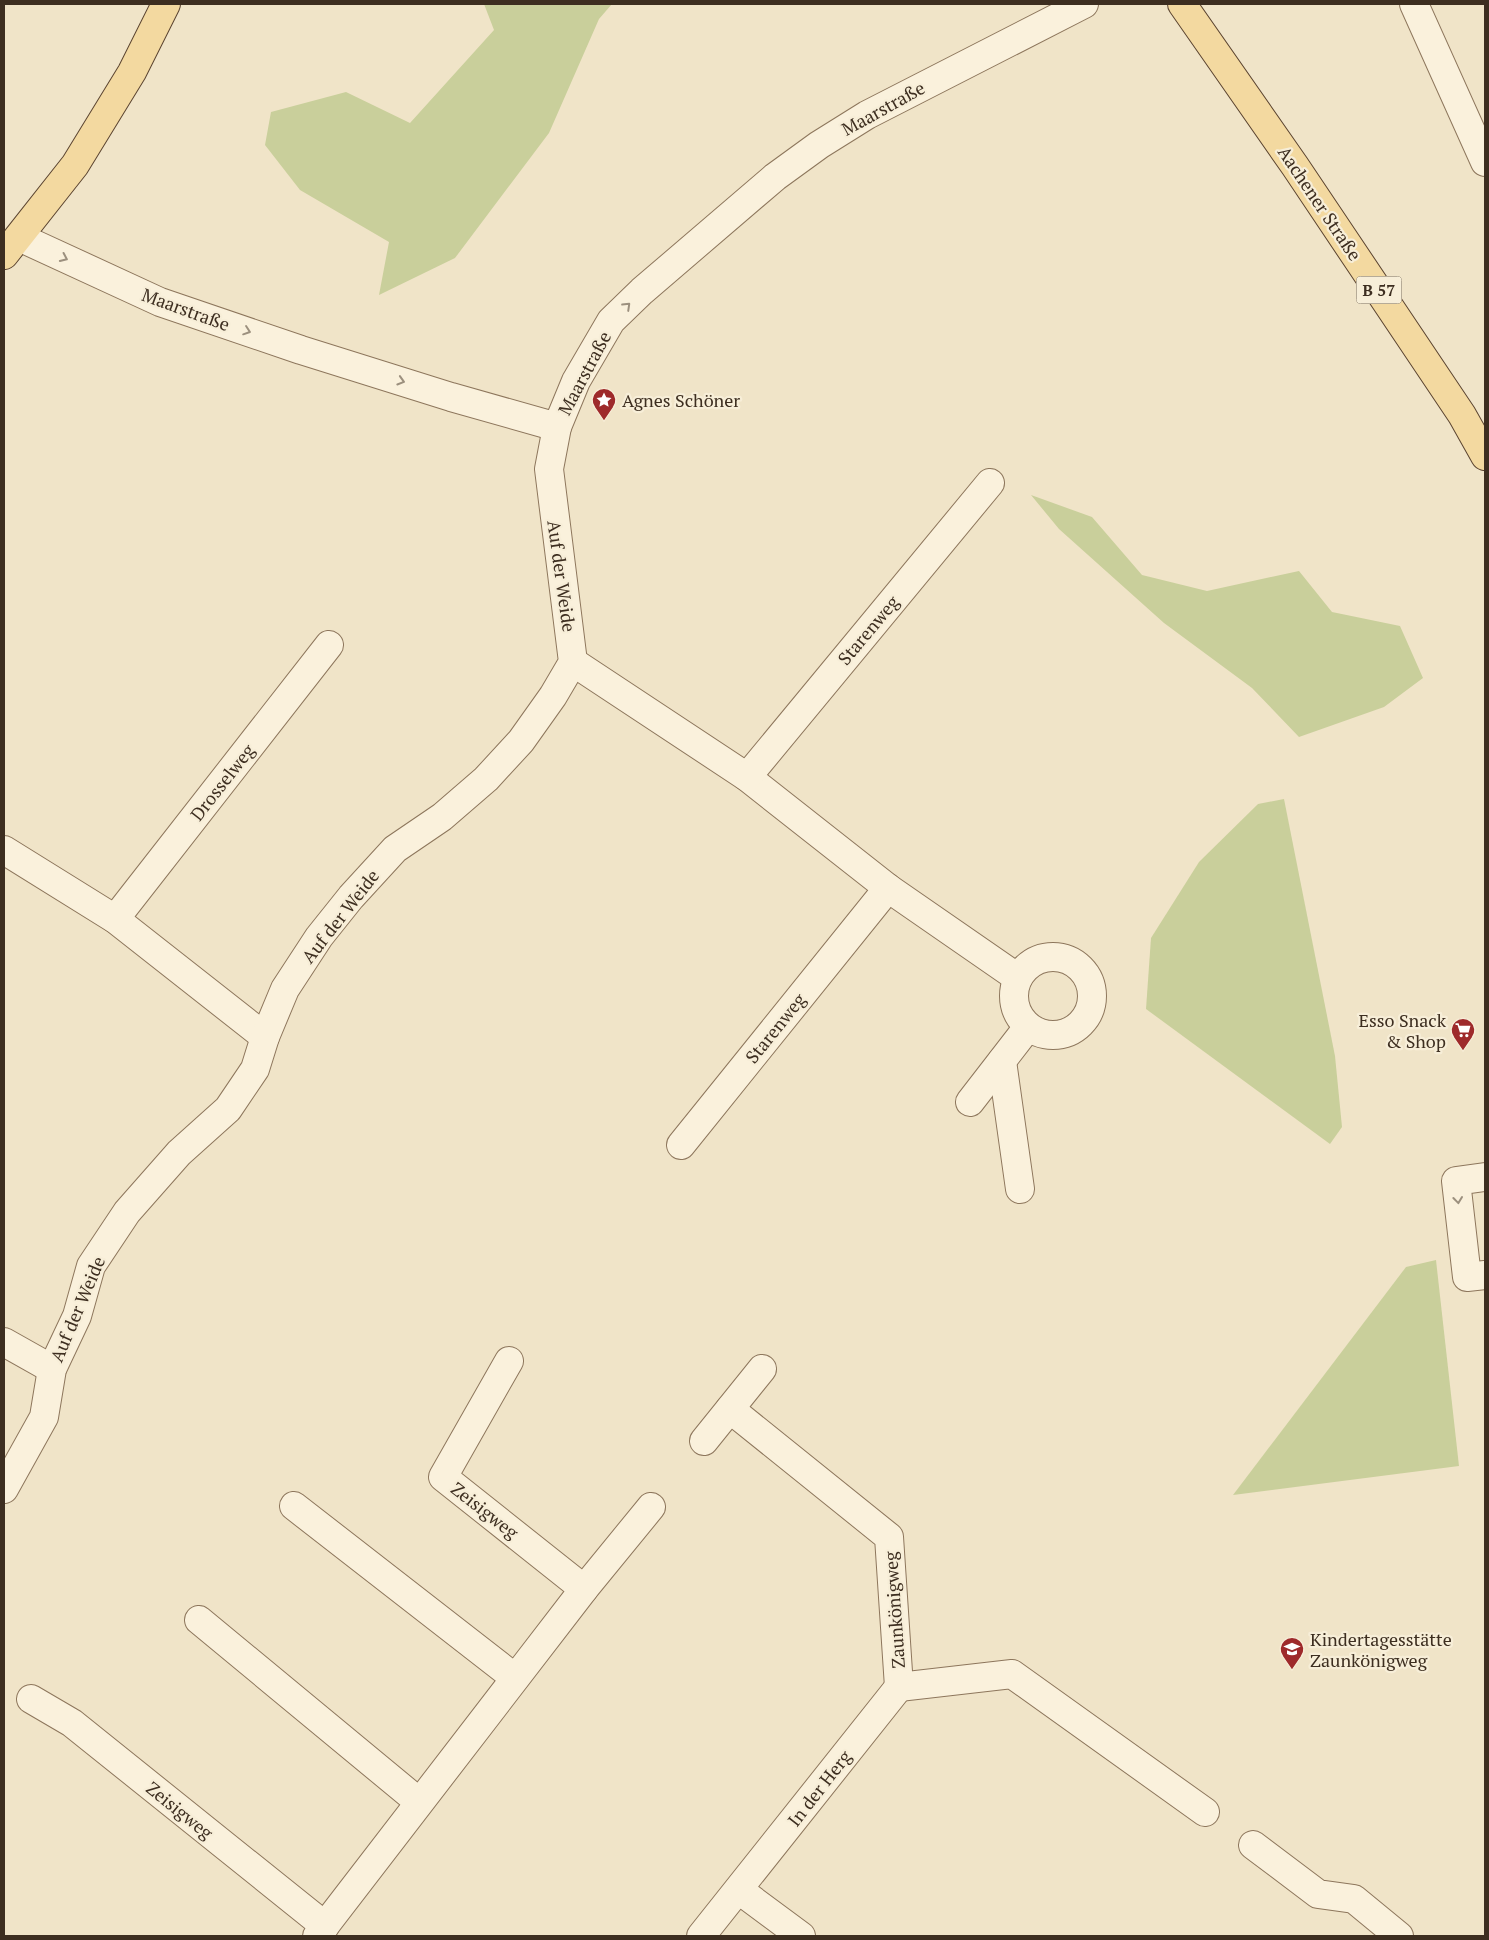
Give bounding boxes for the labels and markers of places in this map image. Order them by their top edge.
place icon: Agnes Schöner [591,387,617,421]
place label: Agnes Schöner [622,388,740,412]
place label: Esso Snack & Shop [1359,1008,1447,1053]
supermarket icon: Esso Snack & Shop [1450,1017,1476,1051]
place label: Kindertagesstätte Zaunkönigweg [1310,1627,1452,1672]
school or university icon: Kindertagesstätte Zaunkönigweg [1279,1636,1305,1670]

